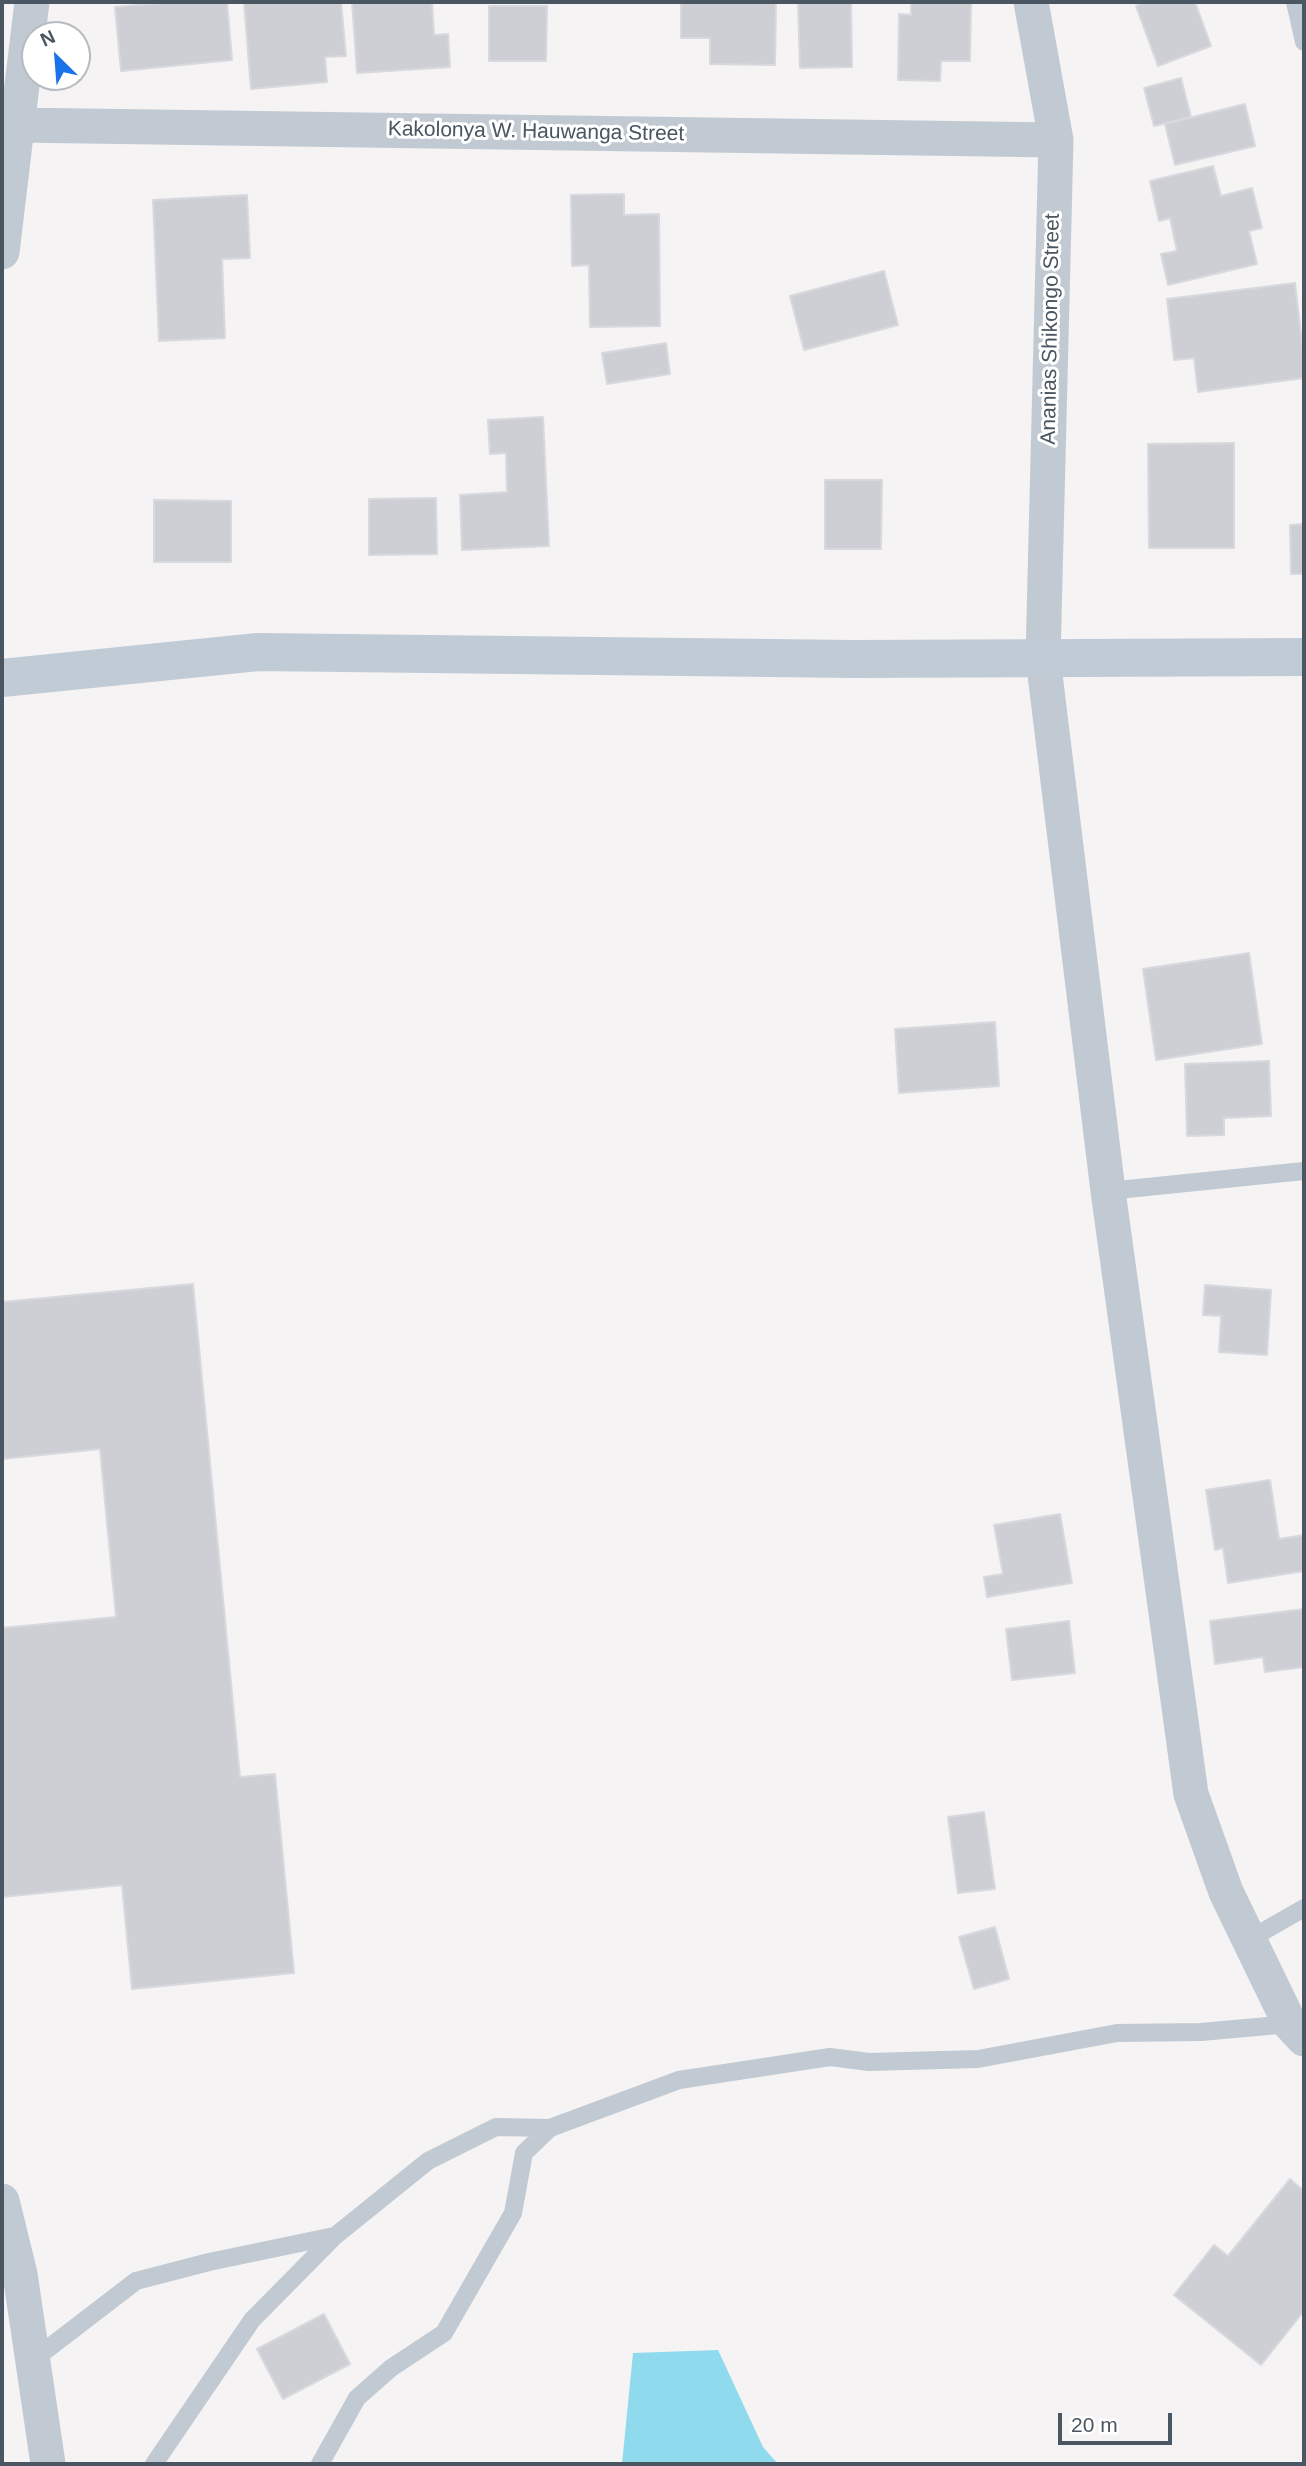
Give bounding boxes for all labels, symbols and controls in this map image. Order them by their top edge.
north arrow [21,21,91,91]
text: N [37,26,58,51]
street label: Kakolonya W. Hauwanga Street [388,117,684,147]
street label: Ananias Shikongo Street [1036,213,1066,445]
scale bar [1061,2400,1175,2444]
text: 20 m [1071,2413,1118,2436]

